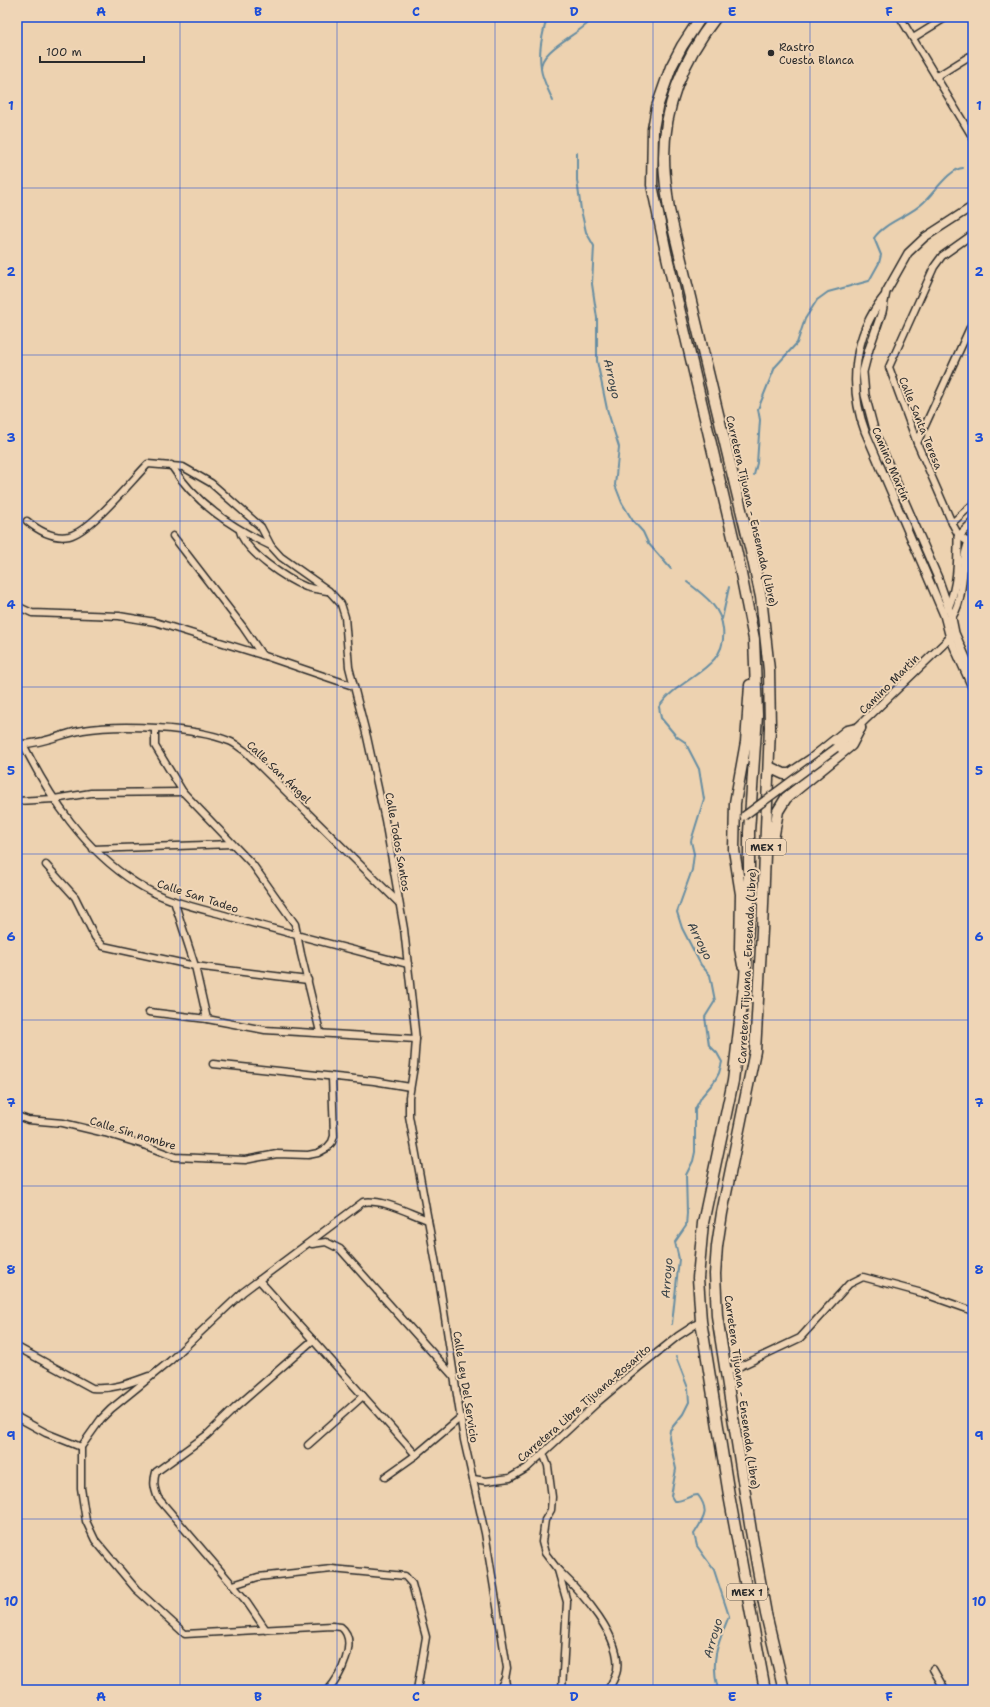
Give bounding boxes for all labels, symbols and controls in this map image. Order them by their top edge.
text: A [96,3,106,20]
text: B [254,3,262,20]
text: C [412,3,420,20]
text: D [569,3,579,20]
text: E [728,3,737,20]
text: F [885,3,893,20]
scale bar [40,38,144,64]
place label: Rastro Cuesta Blanca [779,40,854,68]
text: 100 m [46,44,82,60]
marker: Rastro Cuesta Blanca [766,48,776,58]
text: 1 [8,97,14,114]
text: 1 [976,97,982,114]
text: 2 [6,263,16,280]
text: 2 [974,263,984,280]
water label: Arroyo [600,357,624,401]
street label: Calle Santa Teresa [895,375,946,472]
street label: Carretera Tijuana - Ensenada (Libre) [722,414,781,608]
street label: Camino Martín [868,425,913,504]
text: 3 [6,429,16,446]
text: 3 [974,429,984,446]
text: 4 [6,596,16,613]
text: 4 [974,596,984,613]
street label: Camino Martin [856,651,923,718]
street label: Calle San Ángel [243,737,315,807]
text: 5 [7,762,15,779]
text: 5 [975,762,983,779]
street label: Calle Todos Santos [381,791,414,893]
road number: MEX 1 [746,839,786,855]
street label: Carretera Tijuana - Ensenada (Libre) [735,868,760,1064]
street label: Calle San Tadeo [155,876,241,917]
water label: Arroyo [684,919,716,963]
text: 6 [6,928,16,945]
text: 6 [974,928,984,945]
text: 7 [6,1094,16,1111]
text: 7 [974,1094,984,1111]
street label: Calle Sin nombre [88,1113,178,1154]
water label: Arroyo [658,1257,676,1299]
text: 8 [6,1261,16,1278]
text: 8 [974,1261,984,1278]
street label: Carretera Tijuana - Ensenada (Libre) [720,1294,763,1490]
street label: Calle Ley Del Servicio [449,1330,482,1444]
street label: Carretera Libre Tijuana-Rosarito [514,1341,654,1466]
text: 9 [6,1427,16,1444]
text: 9 [974,1427,984,1444]
road number: MEX 1 [727,1584,767,1600]
text: 10 [4,1593,18,1610]
text: 10 [972,1593,986,1610]
water label: Arroyo [700,1616,726,1660]
text: A [96,1688,106,1705]
text: B [254,1688,262,1705]
text: C [412,1688,420,1705]
text: D [569,1688,579,1705]
text: E [728,1688,737,1705]
text: F [885,1688,893,1705]

